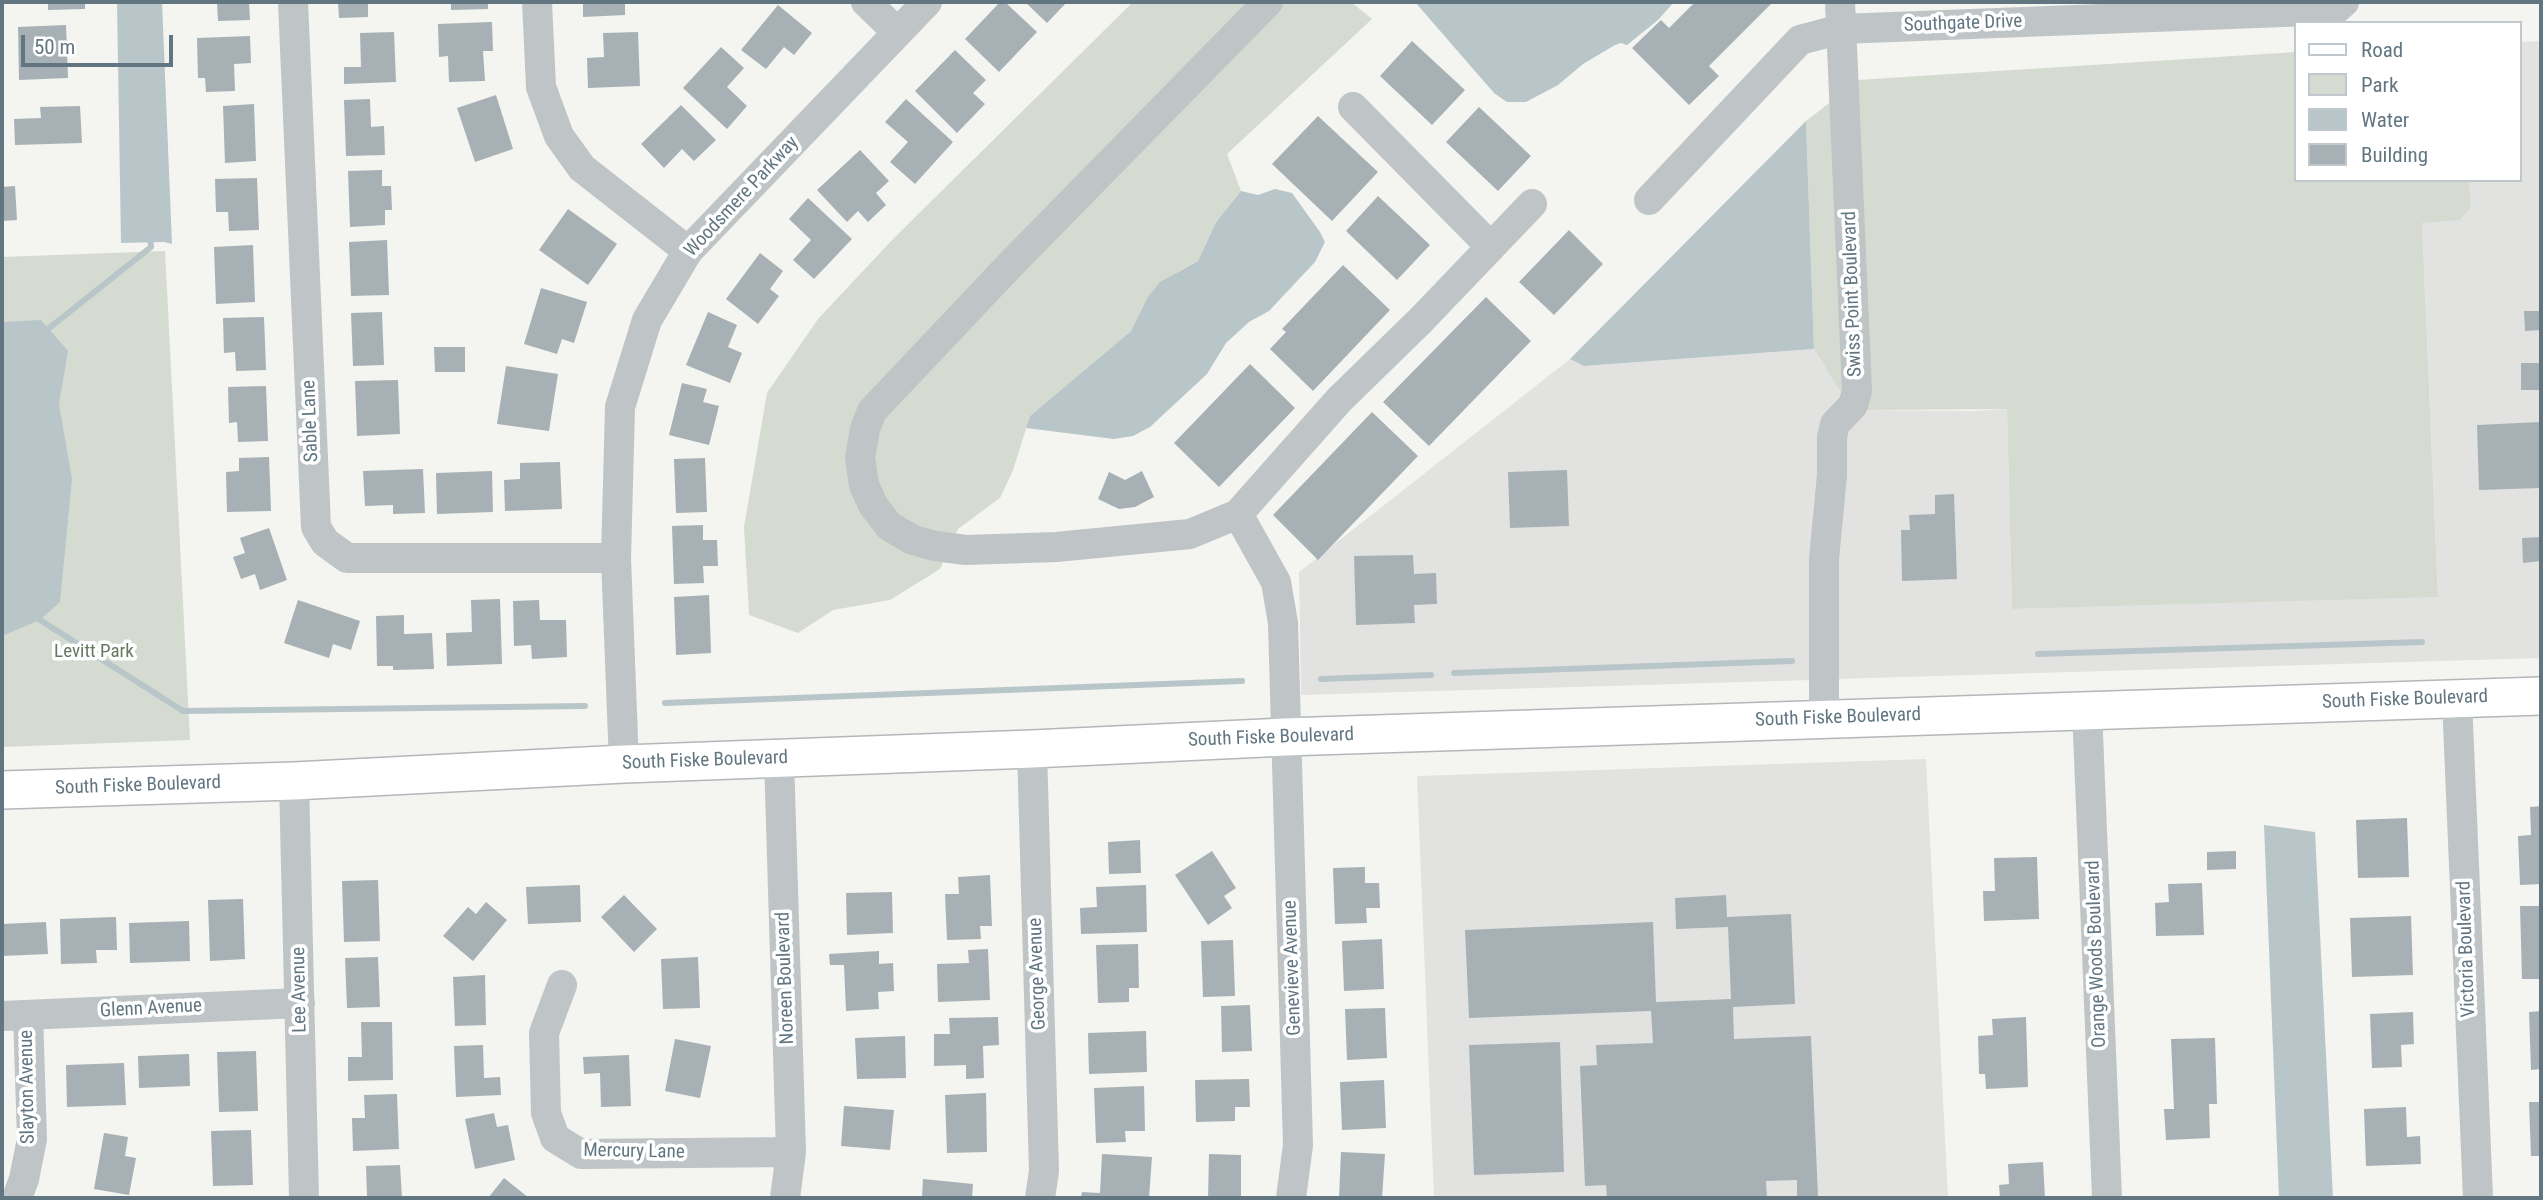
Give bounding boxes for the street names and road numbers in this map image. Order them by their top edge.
street label: Southgate Drive [1903,11,2023,37]
street label: Woodsmere Parkway [680,132,804,262]
street label: Swiss Point Boulevard [1839,211,1867,377]
street label: Sable Lane [298,380,324,462]
street label: South Fiske Boulevard [2322,686,2488,714]
street label: South Fiske Boulevard [1755,704,1921,732]
street label: South Fiske Boulevard [1188,724,1354,752]
street label: South Fiske Boulevard [622,747,788,775]
street label: South Fiske Boulevard [55,772,221,800]
street label: Orange Woods Boulevard [2082,860,2112,1048]
street label: Victoria Boulevard [2453,880,2481,1018]
street label: Genevieve Avenue [1279,900,1307,1036]
street label: Noreen Boulevard [772,911,800,1045]
street label: George Avenue [1025,917,1051,1031]
street label: Lee Avenue [288,947,312,1033]
street label: Glenn Avenue [99,995,203,1023]
street label: Slayton Avenue [16,1030,40,1144]
street label: Mercury Lane [583,1140,685,1164]

